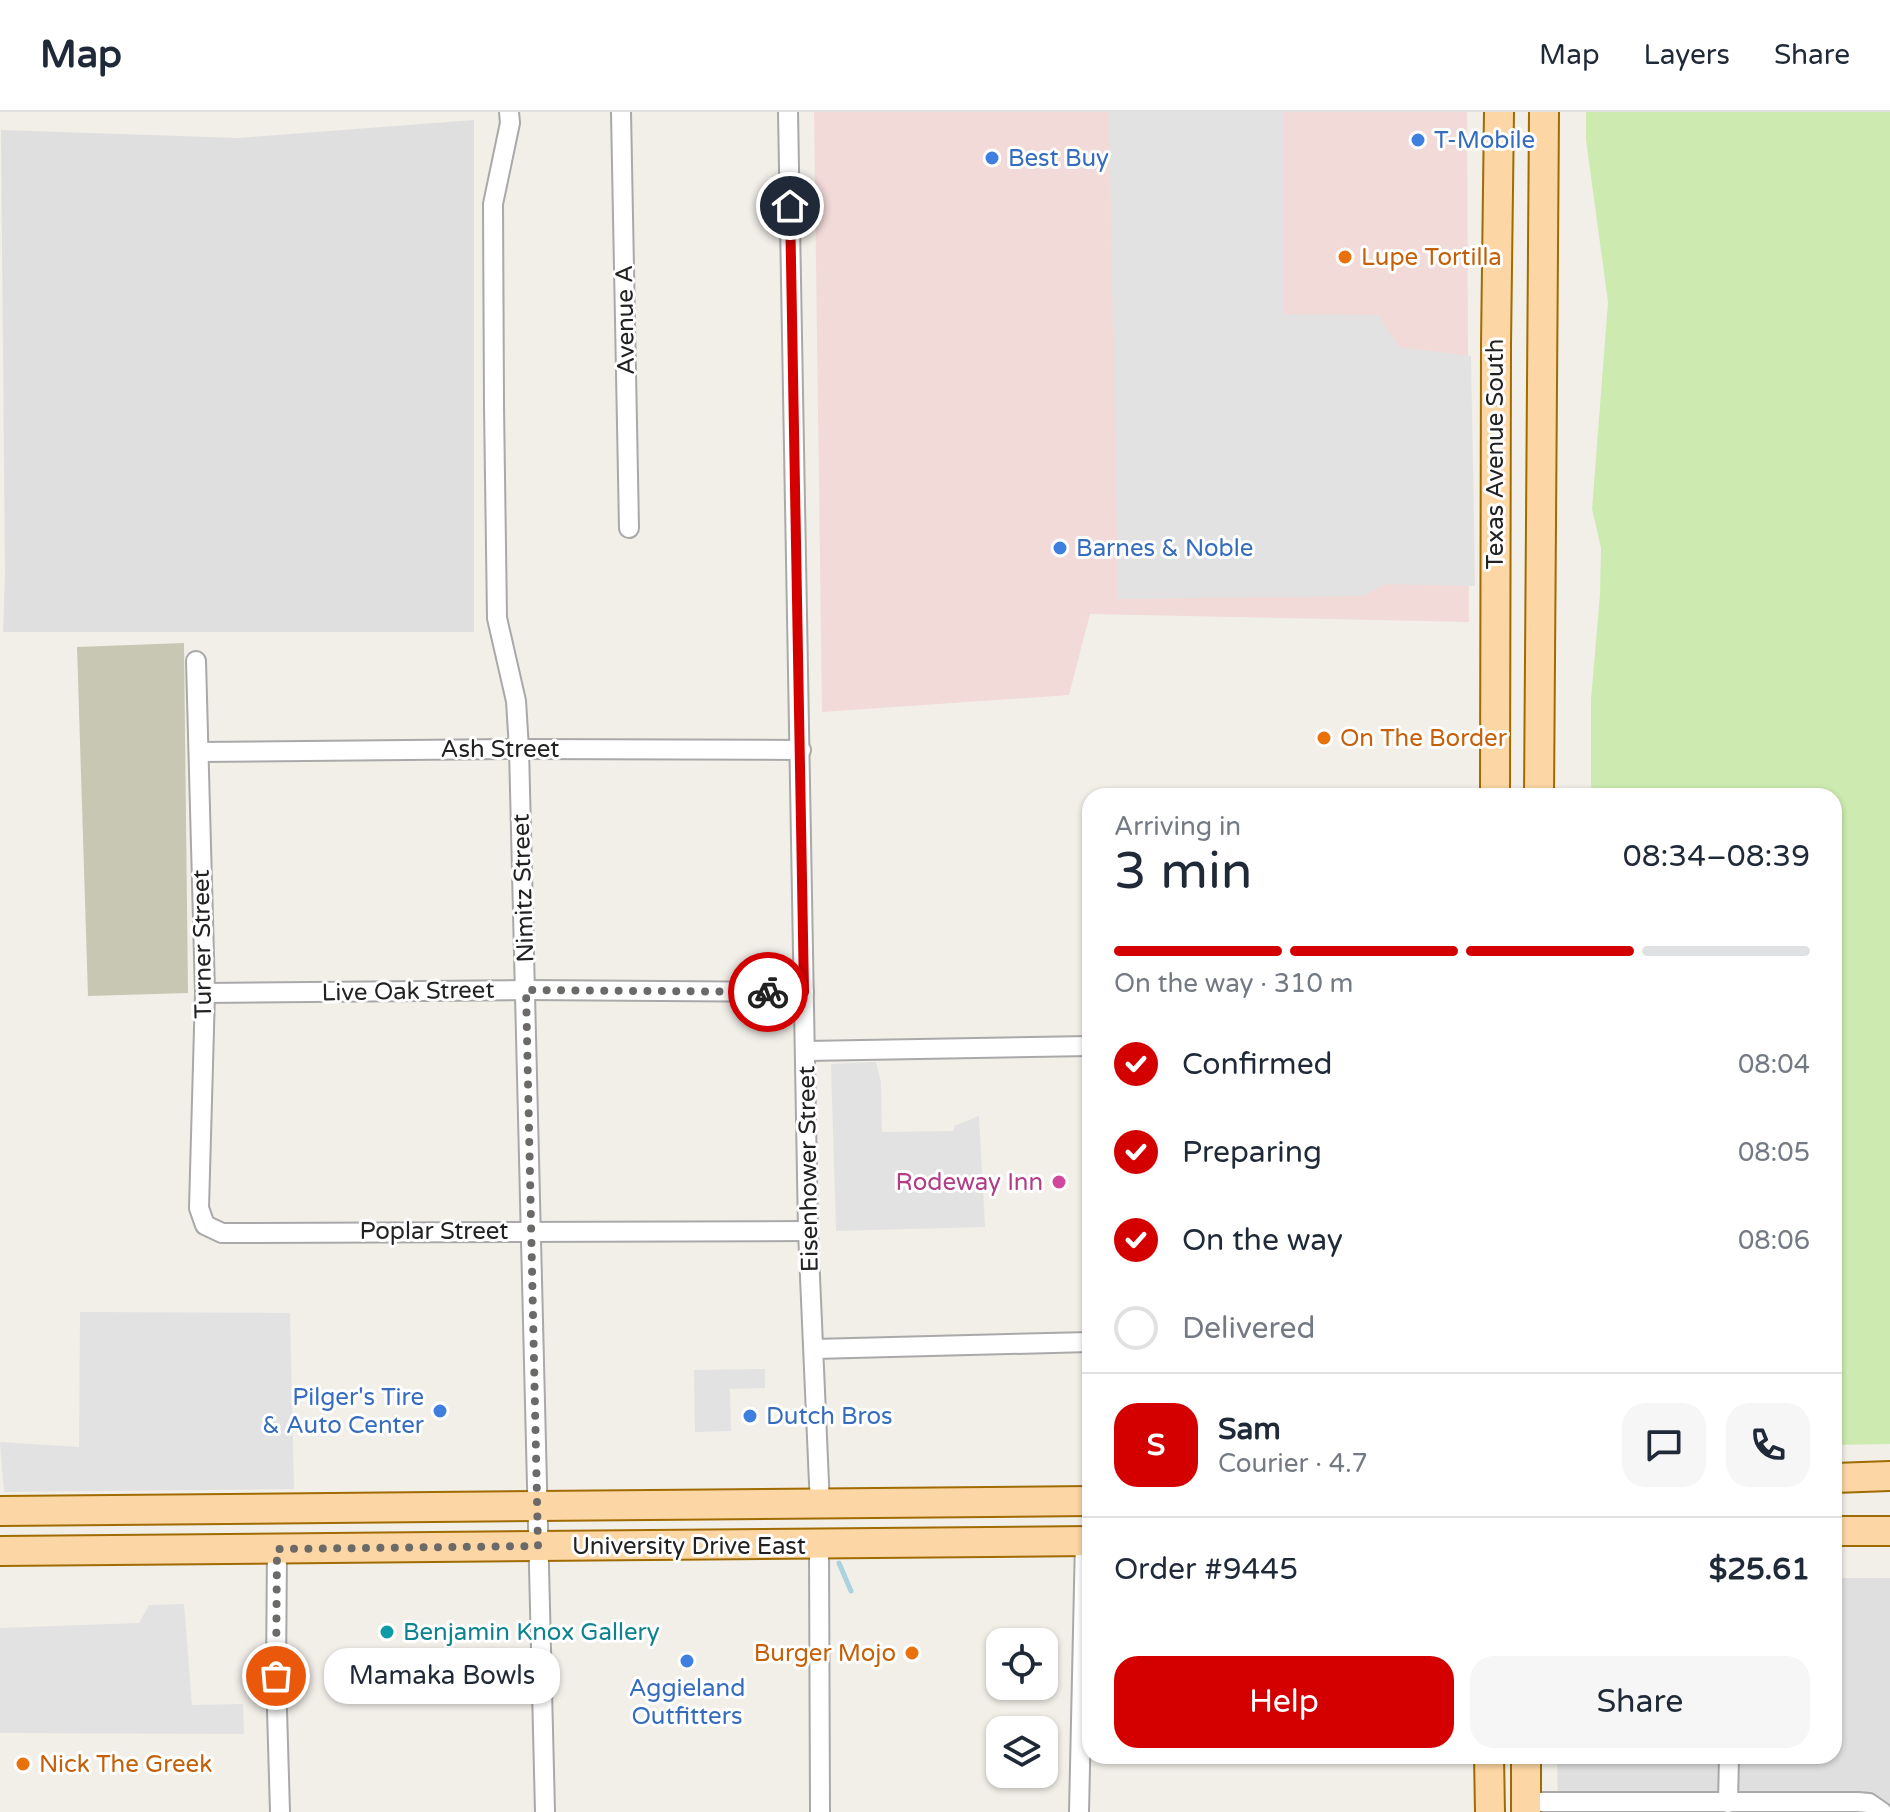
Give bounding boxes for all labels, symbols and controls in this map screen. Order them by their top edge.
text: Map [40,32,122,78]
text: Map [1539,38,1600,72]
text: Layers [1644,38,1730,72]
text: Share [1774,38,1850,72]
place label: T-Mobile [1434,126,1535,155]
marker: T-Mobile [1409,131,1427,149]
place label: Best Buy [1008,144,1109,173]
marker: Best Buy [983,149,1001,167]
pin [756,172,824,240]
icon: home [768,184,812,228]
place label: Lupe Tortilla [1361,243,1502,272]
marker: Lupe Tortilla [1336,248,1354,266]
street label: Avenue A [610,265,641,375]
street label: Texas Avenue South [1481,339,1510,569]
place label: Barnes & Noble [1076,534,1253,563]
marker: Barnes & Noble [1051,539,1069,557]
place label: On The Border [1340,724,1508,753]
marker: On The Border [1315,729,1333,747]
street label: Ash Street [441,735,559,764]
text: Arriving in [1114,811,1241,842]
street label: Nimitz Street [506,813,541,963]
text: 08:34–08:39 [1623,838,1810,875]
text: 3 min [1114,840,1253,903]
street label: Turner Street [187,869,218,1019]
courier [728,952,808,1032]
text: On the way · 310 m [1114,968,1353,999]
icon: bike [746,970,790,1014]
street label: Live Oak Street [321,975,495,1008]
icon: check [1114,1042,1158,1086]
text: Confirmed [1182,1046,1333,1083]
text: 08:04 [1738,1049,1810,1080]
street label: Eisenhower Street [792,1066,825,1272]
icon: check [1114,1130,1158,1174]
text: Preparing [1182,1134,1322,1171]
text: 08:05 [1738,1137,1810,1168]
place label: Rodeway Inn [896,1168,1043,1197]
marker: Rodeway Inn [1050,1173,1068,1191]
street label: Poplar Street [359,1217,509,1246]
icon: check [1114,1218,1158,1262]
text: On the way [1182,1222,1343,1259]
text: 08:06 [1738,1225,1810,1256]
text: Delivered [1182,1310,1316,1347]
place label: Pilger's Tire & Auto Center [262,1383,425,1440]
marker: Pilger's Tire & Auto Center [431,1402,449,1420]
place label: Dutch Bros [766,1402,893,1431]
button: chat [1622,1403,1706,1487]
button: phone [1726,1403,1810,1487]
marker: Dutch Bros [741,1407,759,1425]
text: Sam [1218,1411,1281,1448]
text: S [1147,1427,1165,1464]
text: Courier · 4.7 [1218,1448,1368,1479]
street label: University Drive East [572,1532,806,1561]
text: Order #9445 [1114,1551,1298,1588]
text: $25.61 [1709,1551,1810,1588]
place label: Benjamin Knox Gallery [403,1618,660,1647]
marker: Benjamin Knox Gallery [378,1623,396,1641]
map controls [986,1628,1058,1788]
button: locate [986,1628,1058,1700]
place label: Burger Mojo [754,1639,896,1668]
pin [242,1642,310,1710]
marker: Burger Mojo [903,1644,921,1662]
callout: Mamaka Bowls [324,1648,560,1704]
marker: Aggieland Outfitters [678,1652,696,1670]
icon: bag [254,1654,298,1698]
button: Help [1114,1656,1454,1748]
button: Share [1470,1656,1810,1748]
text: Mamaka Bowls [349,1660,535,1691]
place label: Aggieland Outfitters [629,1674,745,1731]
button: layers [986,1716,1058,1788]
place label: Nick The Greek [39,1750,212,1779]
marker: Nick The Greek [14,1755,32,1773]

